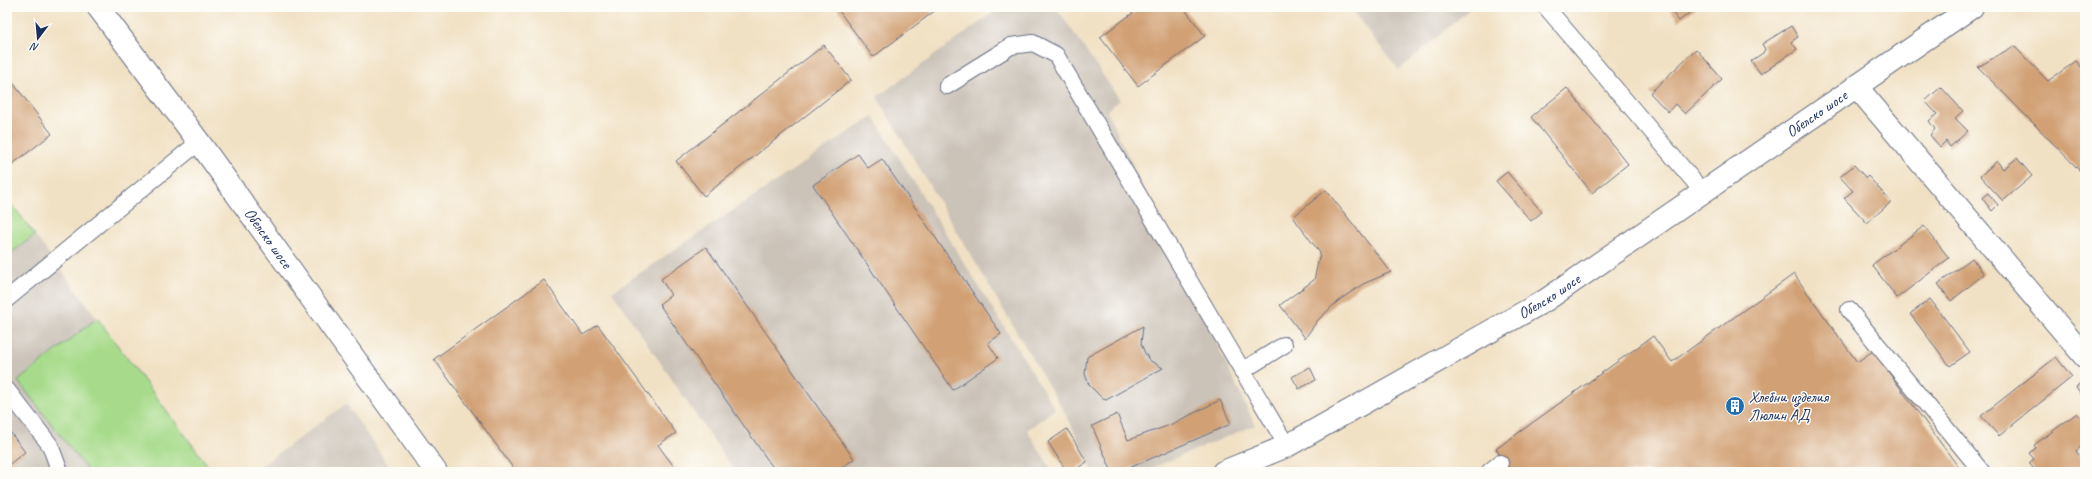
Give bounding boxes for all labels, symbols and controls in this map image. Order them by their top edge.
north arrow [18,18,58,58]
text: N [28,39,40,55]
street label: Обелско шосе [1782,85,1853,142]
street label: Обелско шосе [240,204,298,274]
street label: Обелско шосе [1515,268,1586,324]
place label: Хлебни изделия Люлин АД [1749,387,1830,425]
building icon: Хлебни изделия Люлин АД [1724,395,1746,417]

